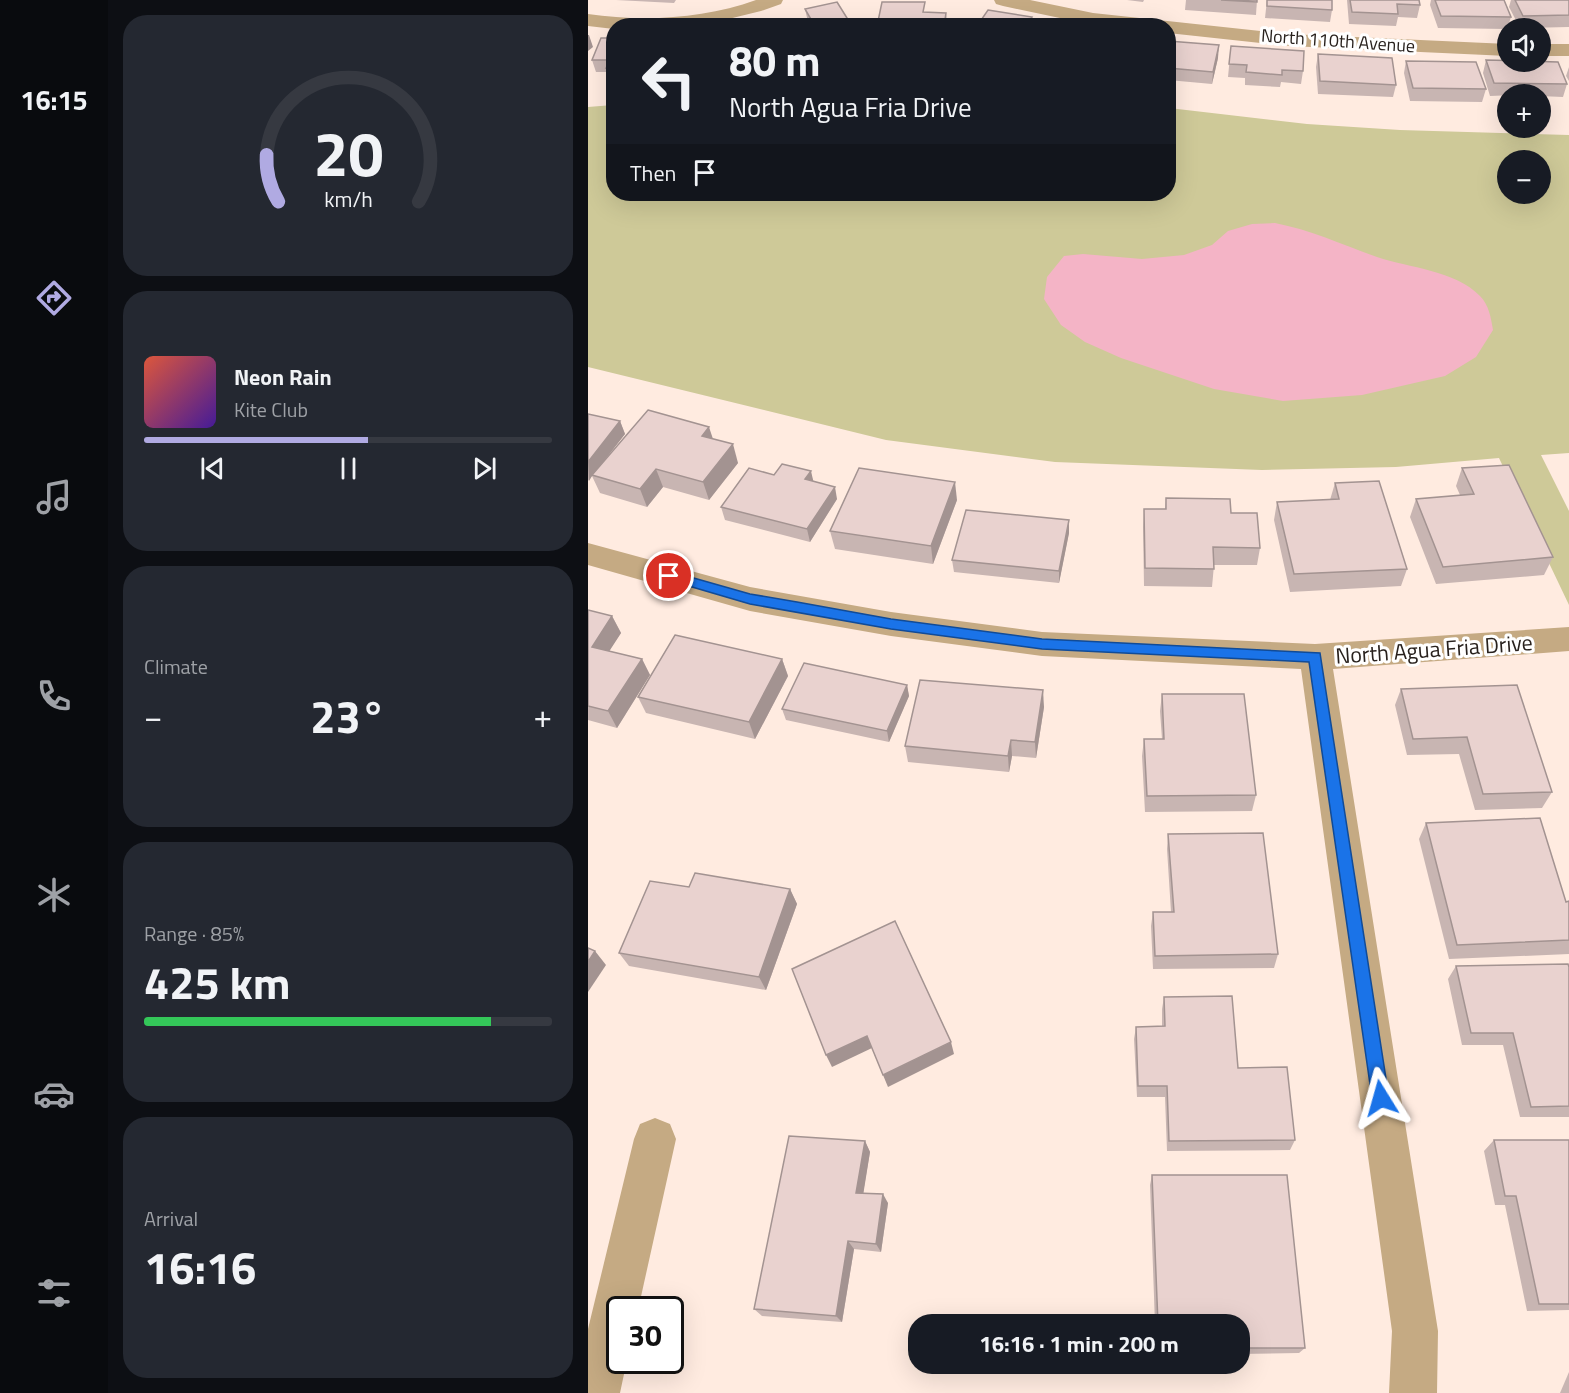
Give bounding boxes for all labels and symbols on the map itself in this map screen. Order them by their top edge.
street label: North 110th Avenue [1260,22,1416,59]
pin [643,550,694,601]
street label: North Agua Fria Drive [1334,625,1534,673]
position arrow [1349,1066,1413,1130]
speed limit sign: 30 [606,1296,684,1374]

